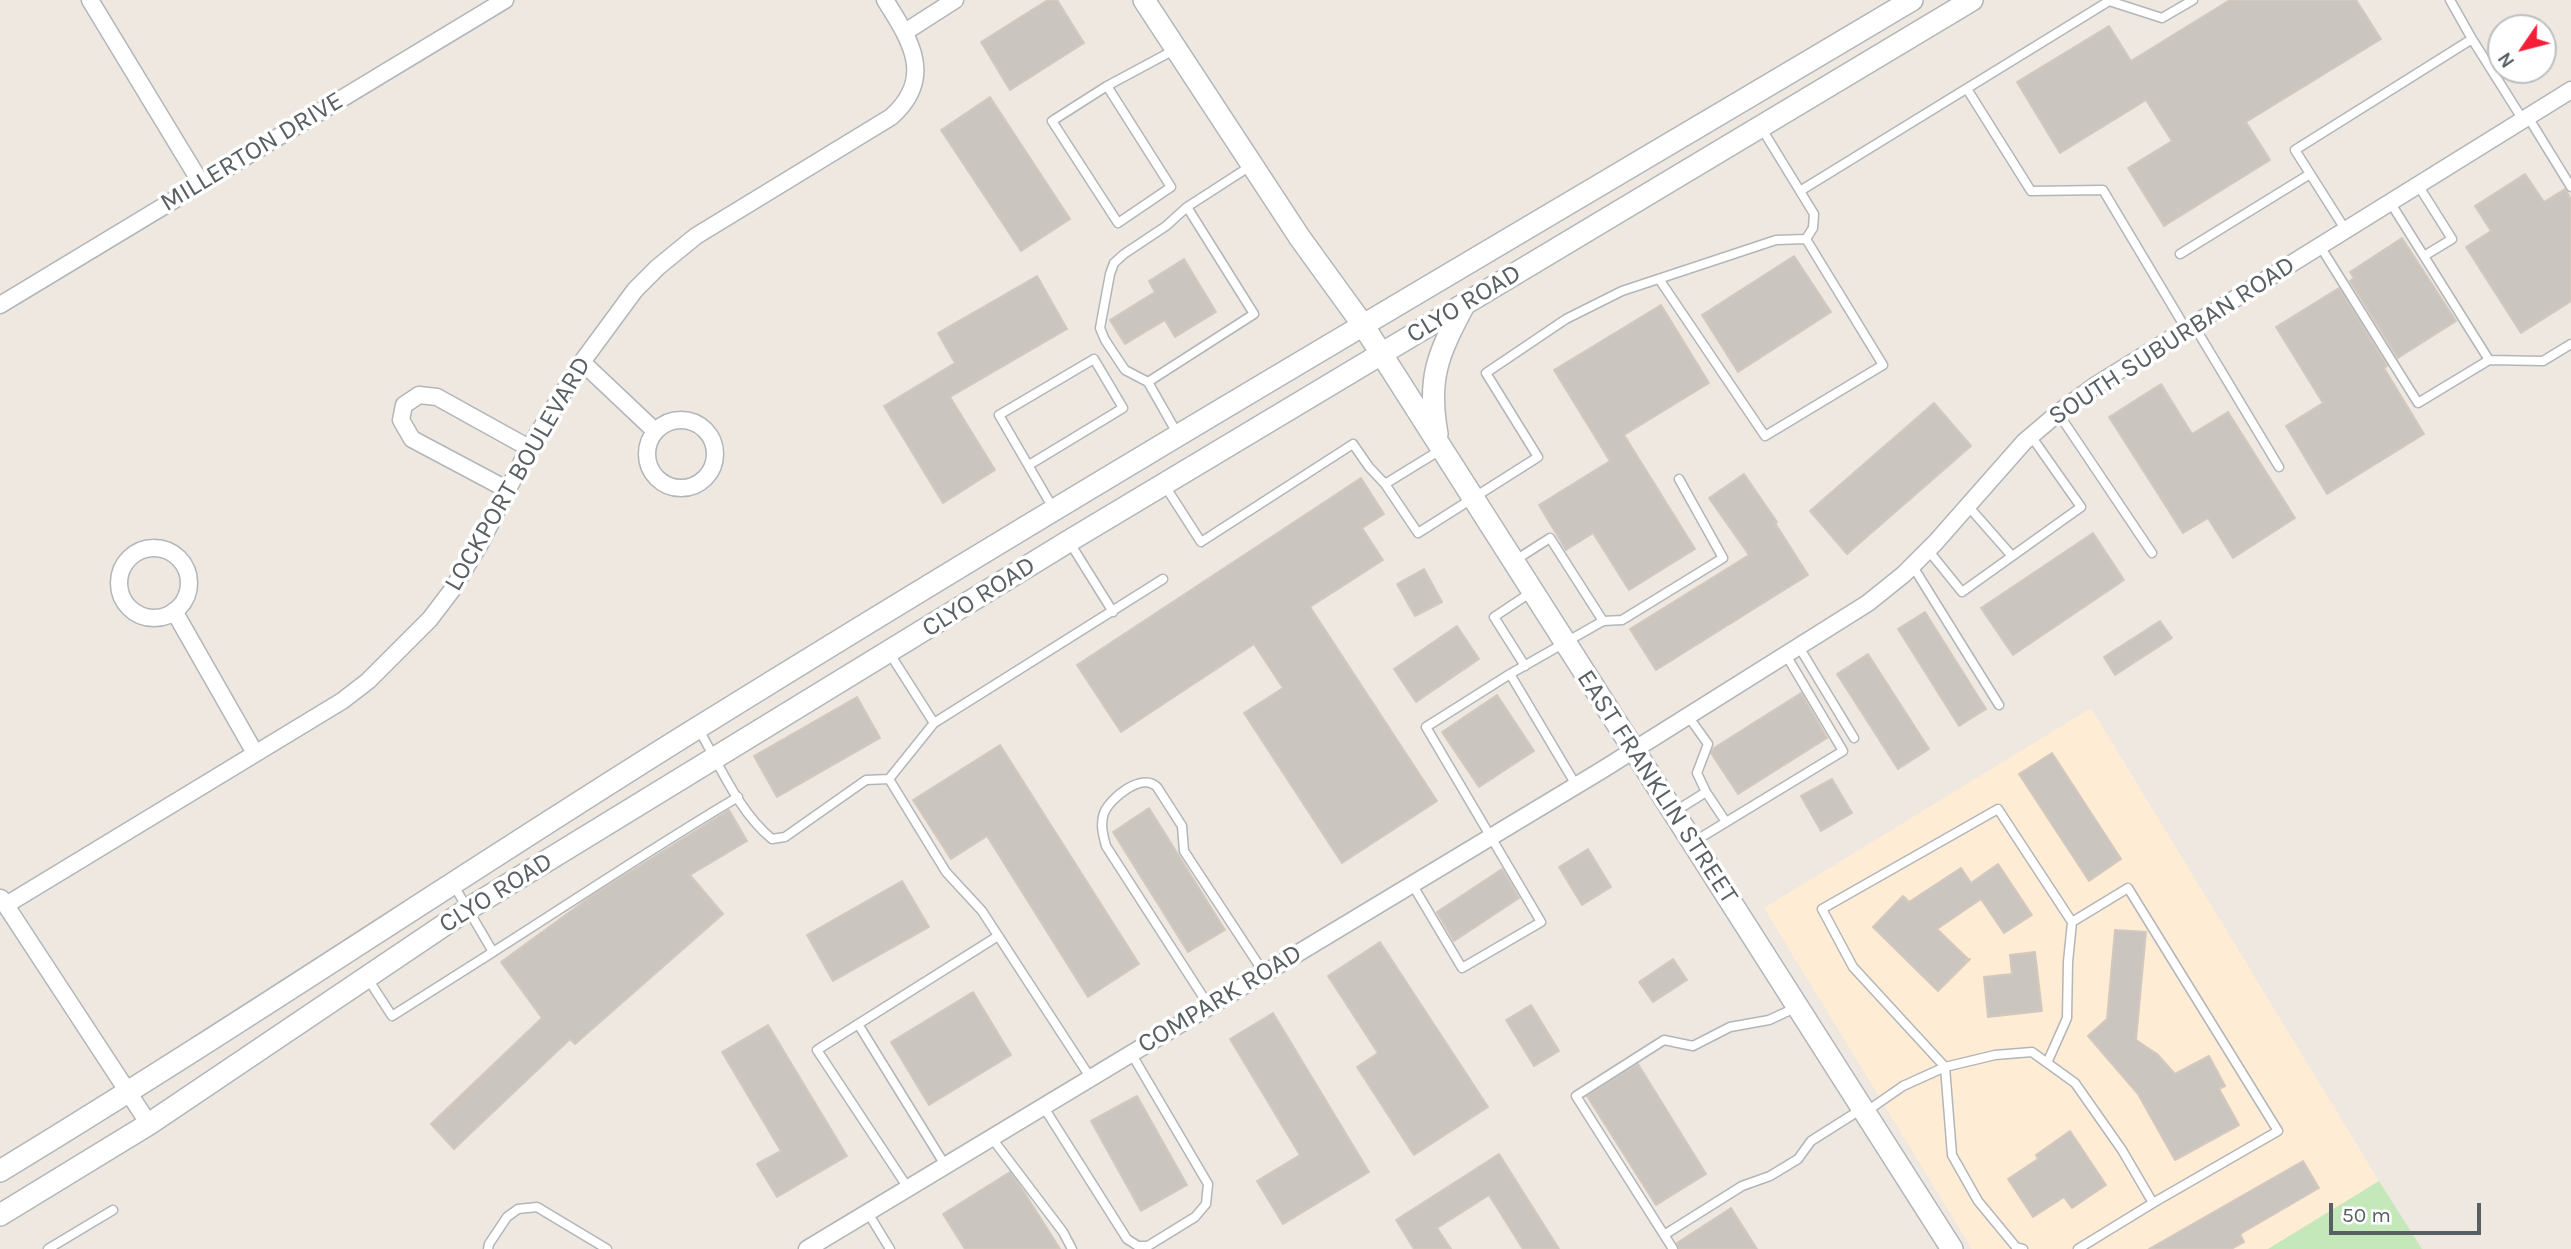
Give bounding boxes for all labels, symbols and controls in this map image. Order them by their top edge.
north arrow [2487,14,2557,84]
text: N [2494,48,2519,72]
street label: MILLERTON DRIVE [155,85,349,219]
street label: SOUTH SUBURBAN ROAD [2043,250,2301,432]
street label: CLYO ROAD [1401,258,1527,350]
street label: LOCKPORT BOULEVARD [438,351,598,597]
street label: CLYO ROAD [916,550,1042,644]
street label: EAST FRANKLIN STREET [1570,664,1744,910]
street label: CLYO ROAD [433,846,559,940]
street label: COMPARK ROAD [1132,938,1308,1060]
scale bar [2333,1190,2485,1234]
text: 50 m [2342,1203,2391,1227]

